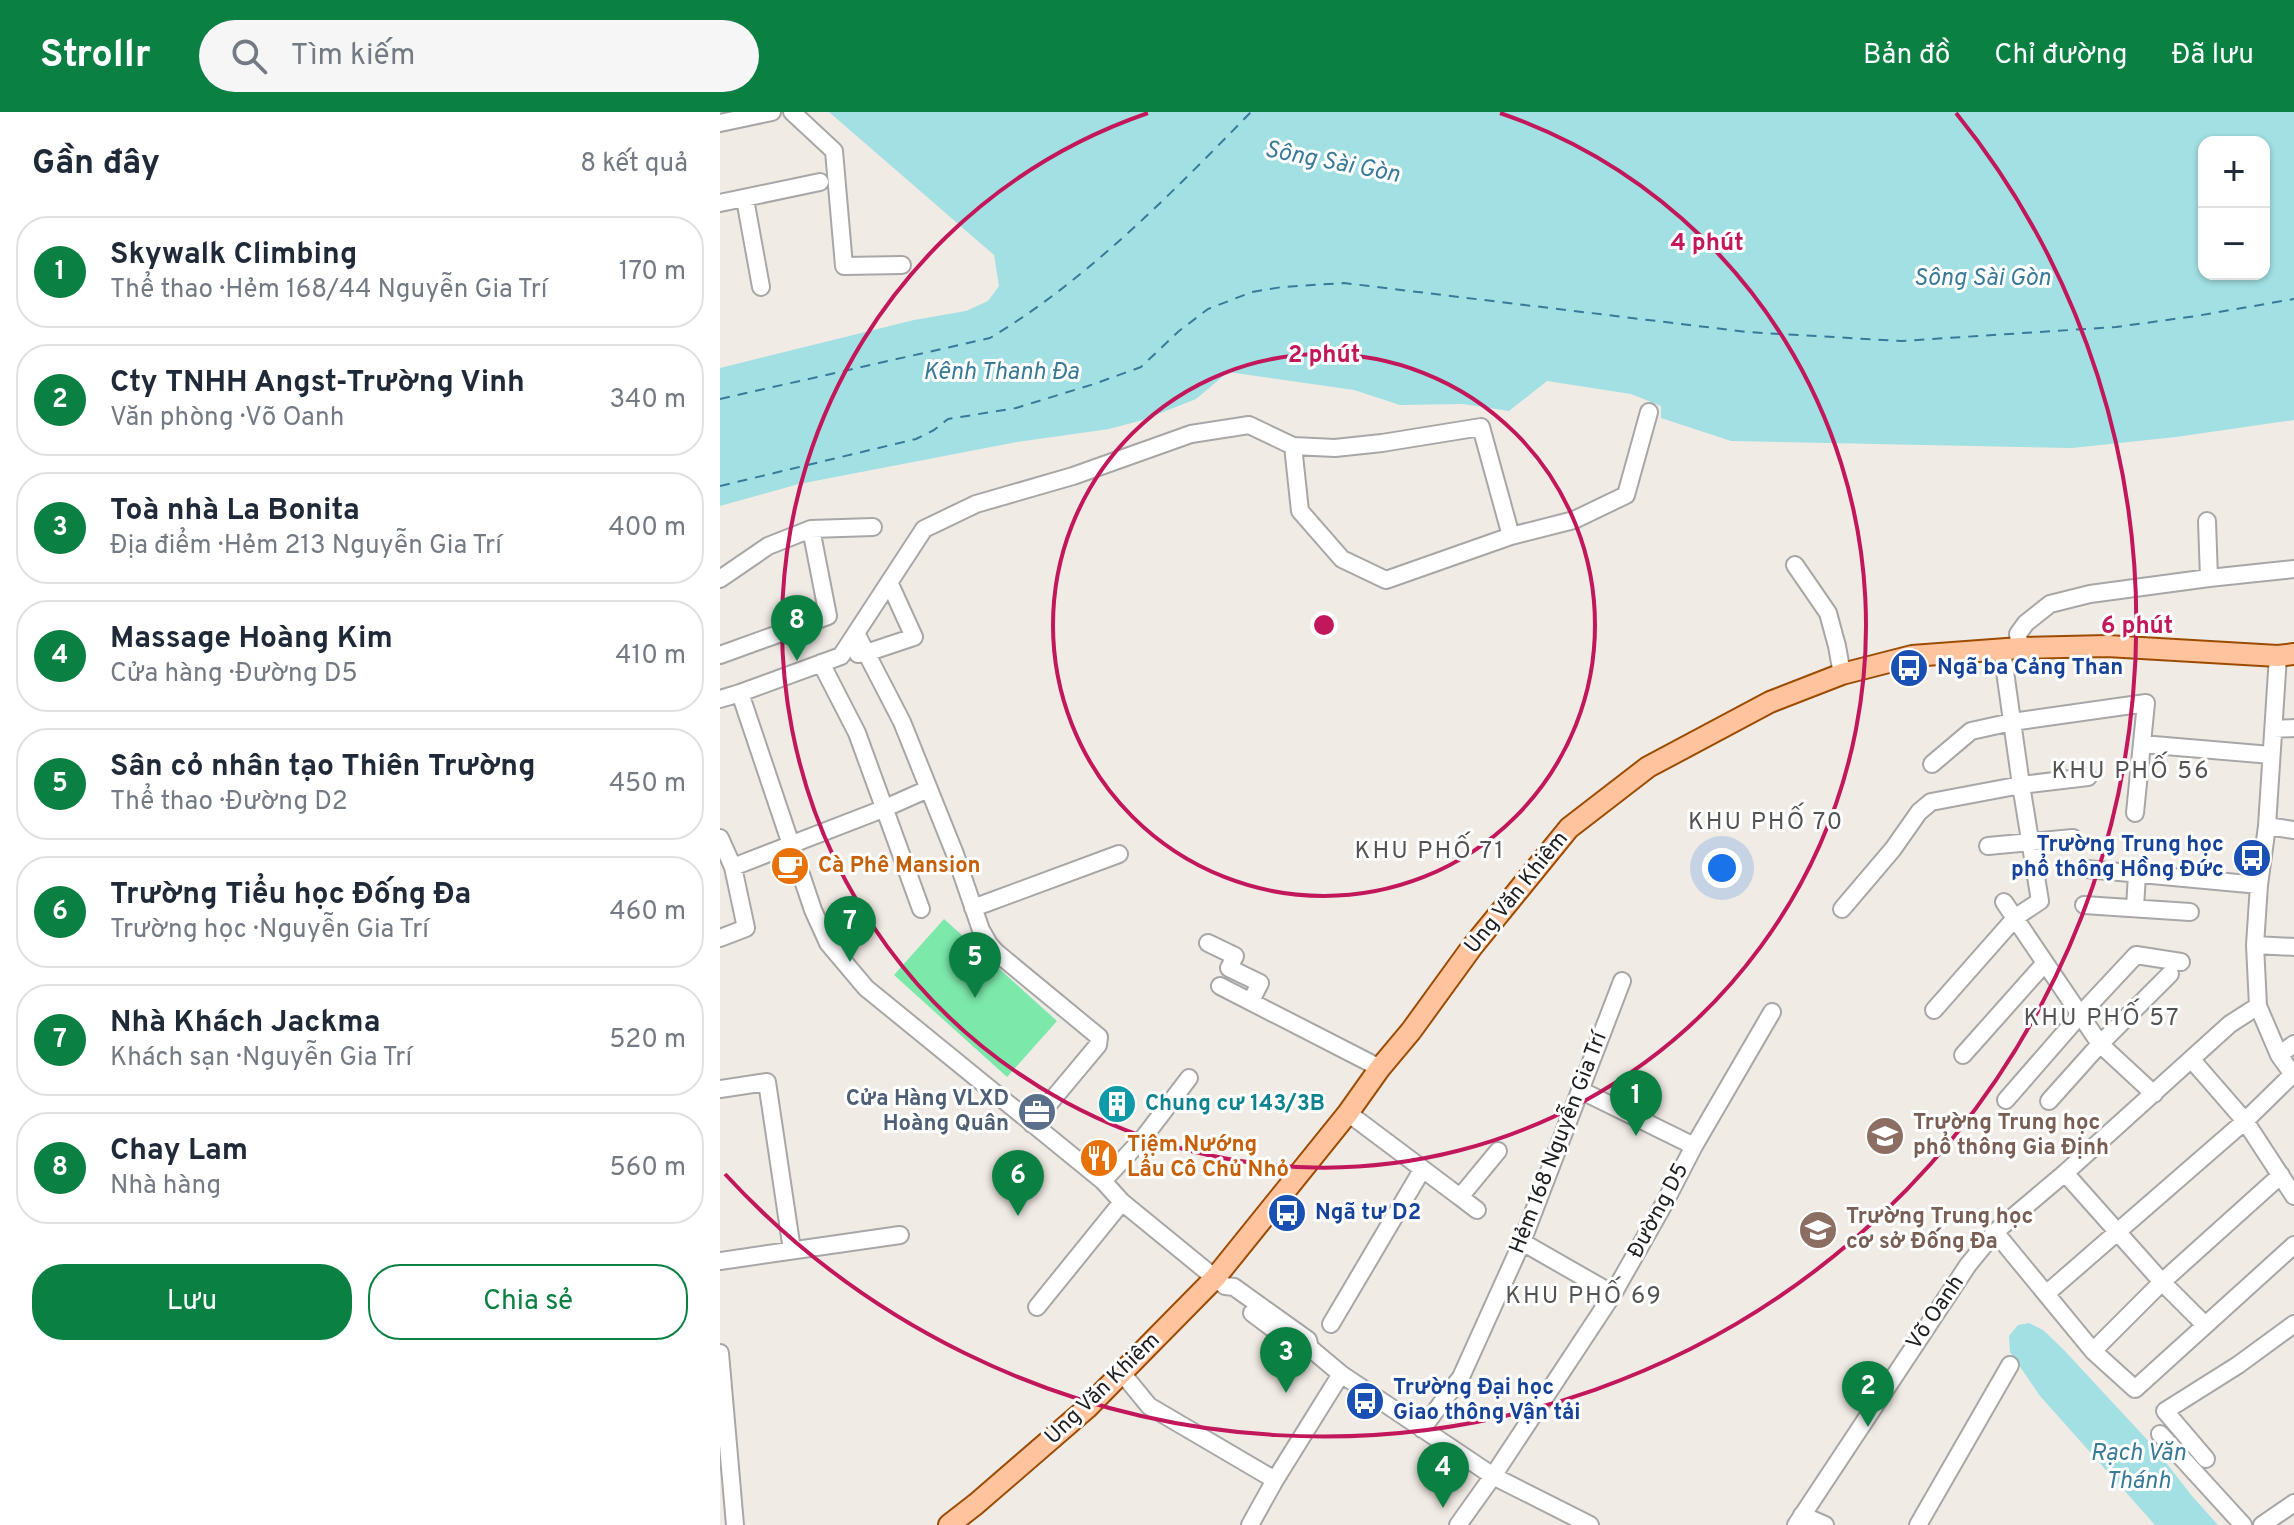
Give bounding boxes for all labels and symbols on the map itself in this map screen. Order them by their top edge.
water label: Sông Sài Gòn [1262,135,1402,191]
text: 4 phút [1670,229,1744,259]
water label: Sông Sài Gòn [1913,264,2051,294]
text: 2 phút [1288,341,1360,371]
water label: Kênh Thanh Đa [923,358,1080,388]
pin: 8 [771,595,823,661]
centre of rings [1310,611,1338,639]
text: 6 phút [2101,612,2173,642]
bus stop icon: Ngã ba Cảng Than [1888,647,1930,689]
place label: Ngã ba Cảng Than [1937,655,2123,682]
district label: KHU PHỐ 56 [2051,751,2211,787]
district label: KHU PHỐ 70 [1688,802,1844,838]
street label: Ung Văn Khiêm [1459,826,1575,960]
district label: KHU PHỐ 71 [1355,831,1505,867]
place label: Trường Trung học phổ thông Hồng Đức [2011,832,2224,884]
bus stop icon: Trường Trung học phổ thông Hồng Đức [2231,837,2273,879]
cafe icon: Cà Phê Mansion [769,845,811,887]
your location [1702,848,1742,888]
place label: Cà Phê Mansion [818,853,980,880]
pin: 7 [824,896,876,962]
pin: 5 [949,932,1001,998]
district label: KHU PHỐ 57 [2023,998,2181,1034]
street label: Hẻm 168 Nguyễn Gia Trí [1502,1025,1615,1258]
pin: 1 [1610,1070,1662,1136]
building icon: Chung cư 143/3B [1096,1083,1138,1125]
place label: Cửa Hàng VLXD Hoàng Quân [846,1086,1009,1138]
office icon: Cửa Hàng VLXD Hoàng Quân [1016,1091,1058,1133]
place label: Chung cư 143/3B [1145,1091,1325,1118]
place label: Trường Trung học phổ thông Gia Định [1913,1110,2109,1162]
school or university icon: Trường Trung học phổ thông Gia Định [1864,1115,1906,1157]
place label: Tịệm Nướng Lẩu Cô Chủ Nhỏ [1127,1132,1289,1184]
restaurant icon: Tịệm Nướng Lẩu Cô Chủ Nhỏ [1078,1137,1120,1179]
pin: 6 [992,1150,1044,1216]
street label: Đường D5 [1623,1159,1695,1263]
bus stop icon: Ngã tư D2 [1266,1192,1308,1234]
place label: Ngã tư D2 [1315,1200,1421,1227]
place label: Trường Trung học cơ sở Đống Đa [1846,1204,2033,1256]
school or university icon: Trường Trung học cơ sở Đống Đa [1797,1209,1839,1251]
street label: Võ Oanh [1901,1271,1971,1355]
district label: KHU PHỐ 69 [1505,1276,1663,1312]
street label: Ung Văn Khiêm [1040,1327,1166,1451]
pin: 3 [1260,1327,1312,1393]
pin: 2 [1842,1361,1894,1427]
place label: Trường Đại học Giao thông Vận tải [1393,1375,1581,1427]
bus stop icon: Trường Đại học Giao thông Vận tải [1344,1380,1386,1422]
water label: Rạch Văn Thánh [2090,1439,2186,1497]
pin: 4 [1417,1442,1469,1508]

